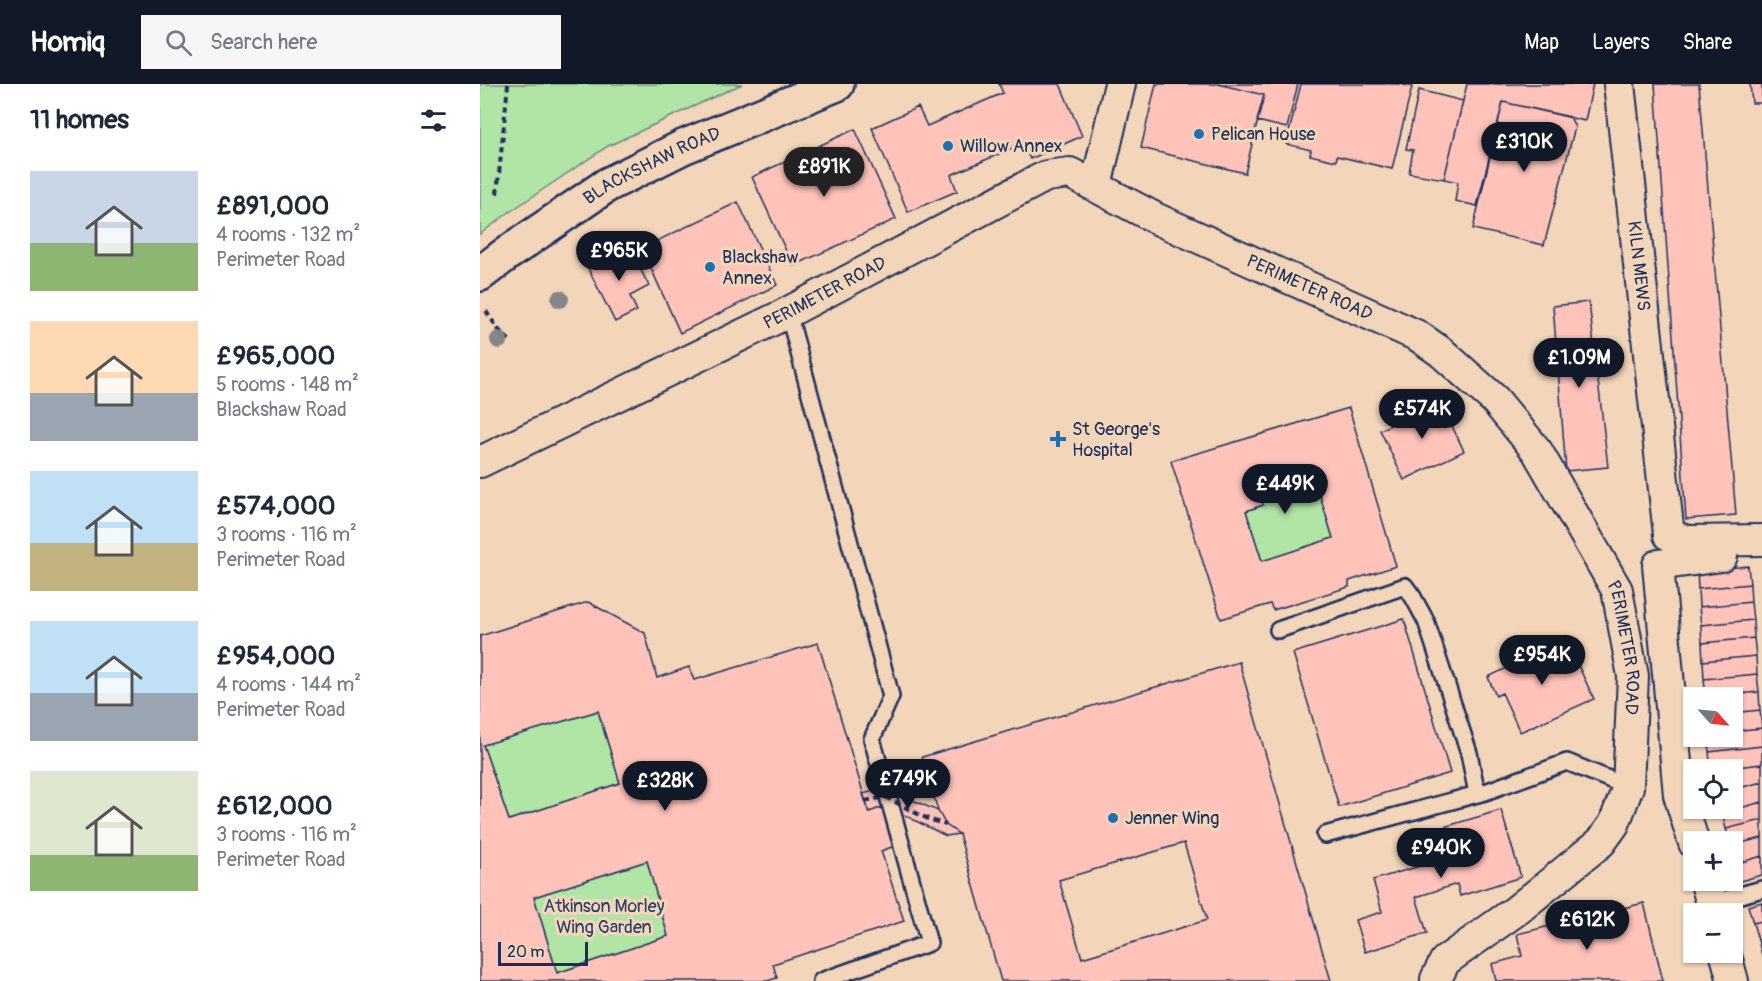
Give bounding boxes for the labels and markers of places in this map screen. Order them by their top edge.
pin: £310K [1482,122,1566,173]
place label: Pelican House [1211,123,1316,146]
marker: Pelican House [1192,127,1206,141]
place label: Willow Annex [960,135,1063,158]
marker: Willow Annex [941,139,955,153]
pin: £891K [782,147,866,198]
pin: £965K [577,231,661,282]
place label: Blackshaw Annex [722,246,799,290]
marker: Blackshaw Annex [703,260,717,274]
pin: £1.09M [1530,338,1628,389]
pin: £574K [1380,389,1464,440]
place label: St George's Hospital [1072,418,1160,462]
marker: St George's Hospital [1049,430,1067,448]
pin: £449K [1243,464,1327,515]
pin: £954K [1500,635,1584,686]
pin: £749K [866,759,950,810]
pin: £328K [623,761,707,812]
place label: Jenner Wing [1125,807,1219,830]
marker: Jenner Wing [1106,811,1120,825]
pin: £940K [1399,828,1483,879]
pin: £612K [1545,900,1629,951]

